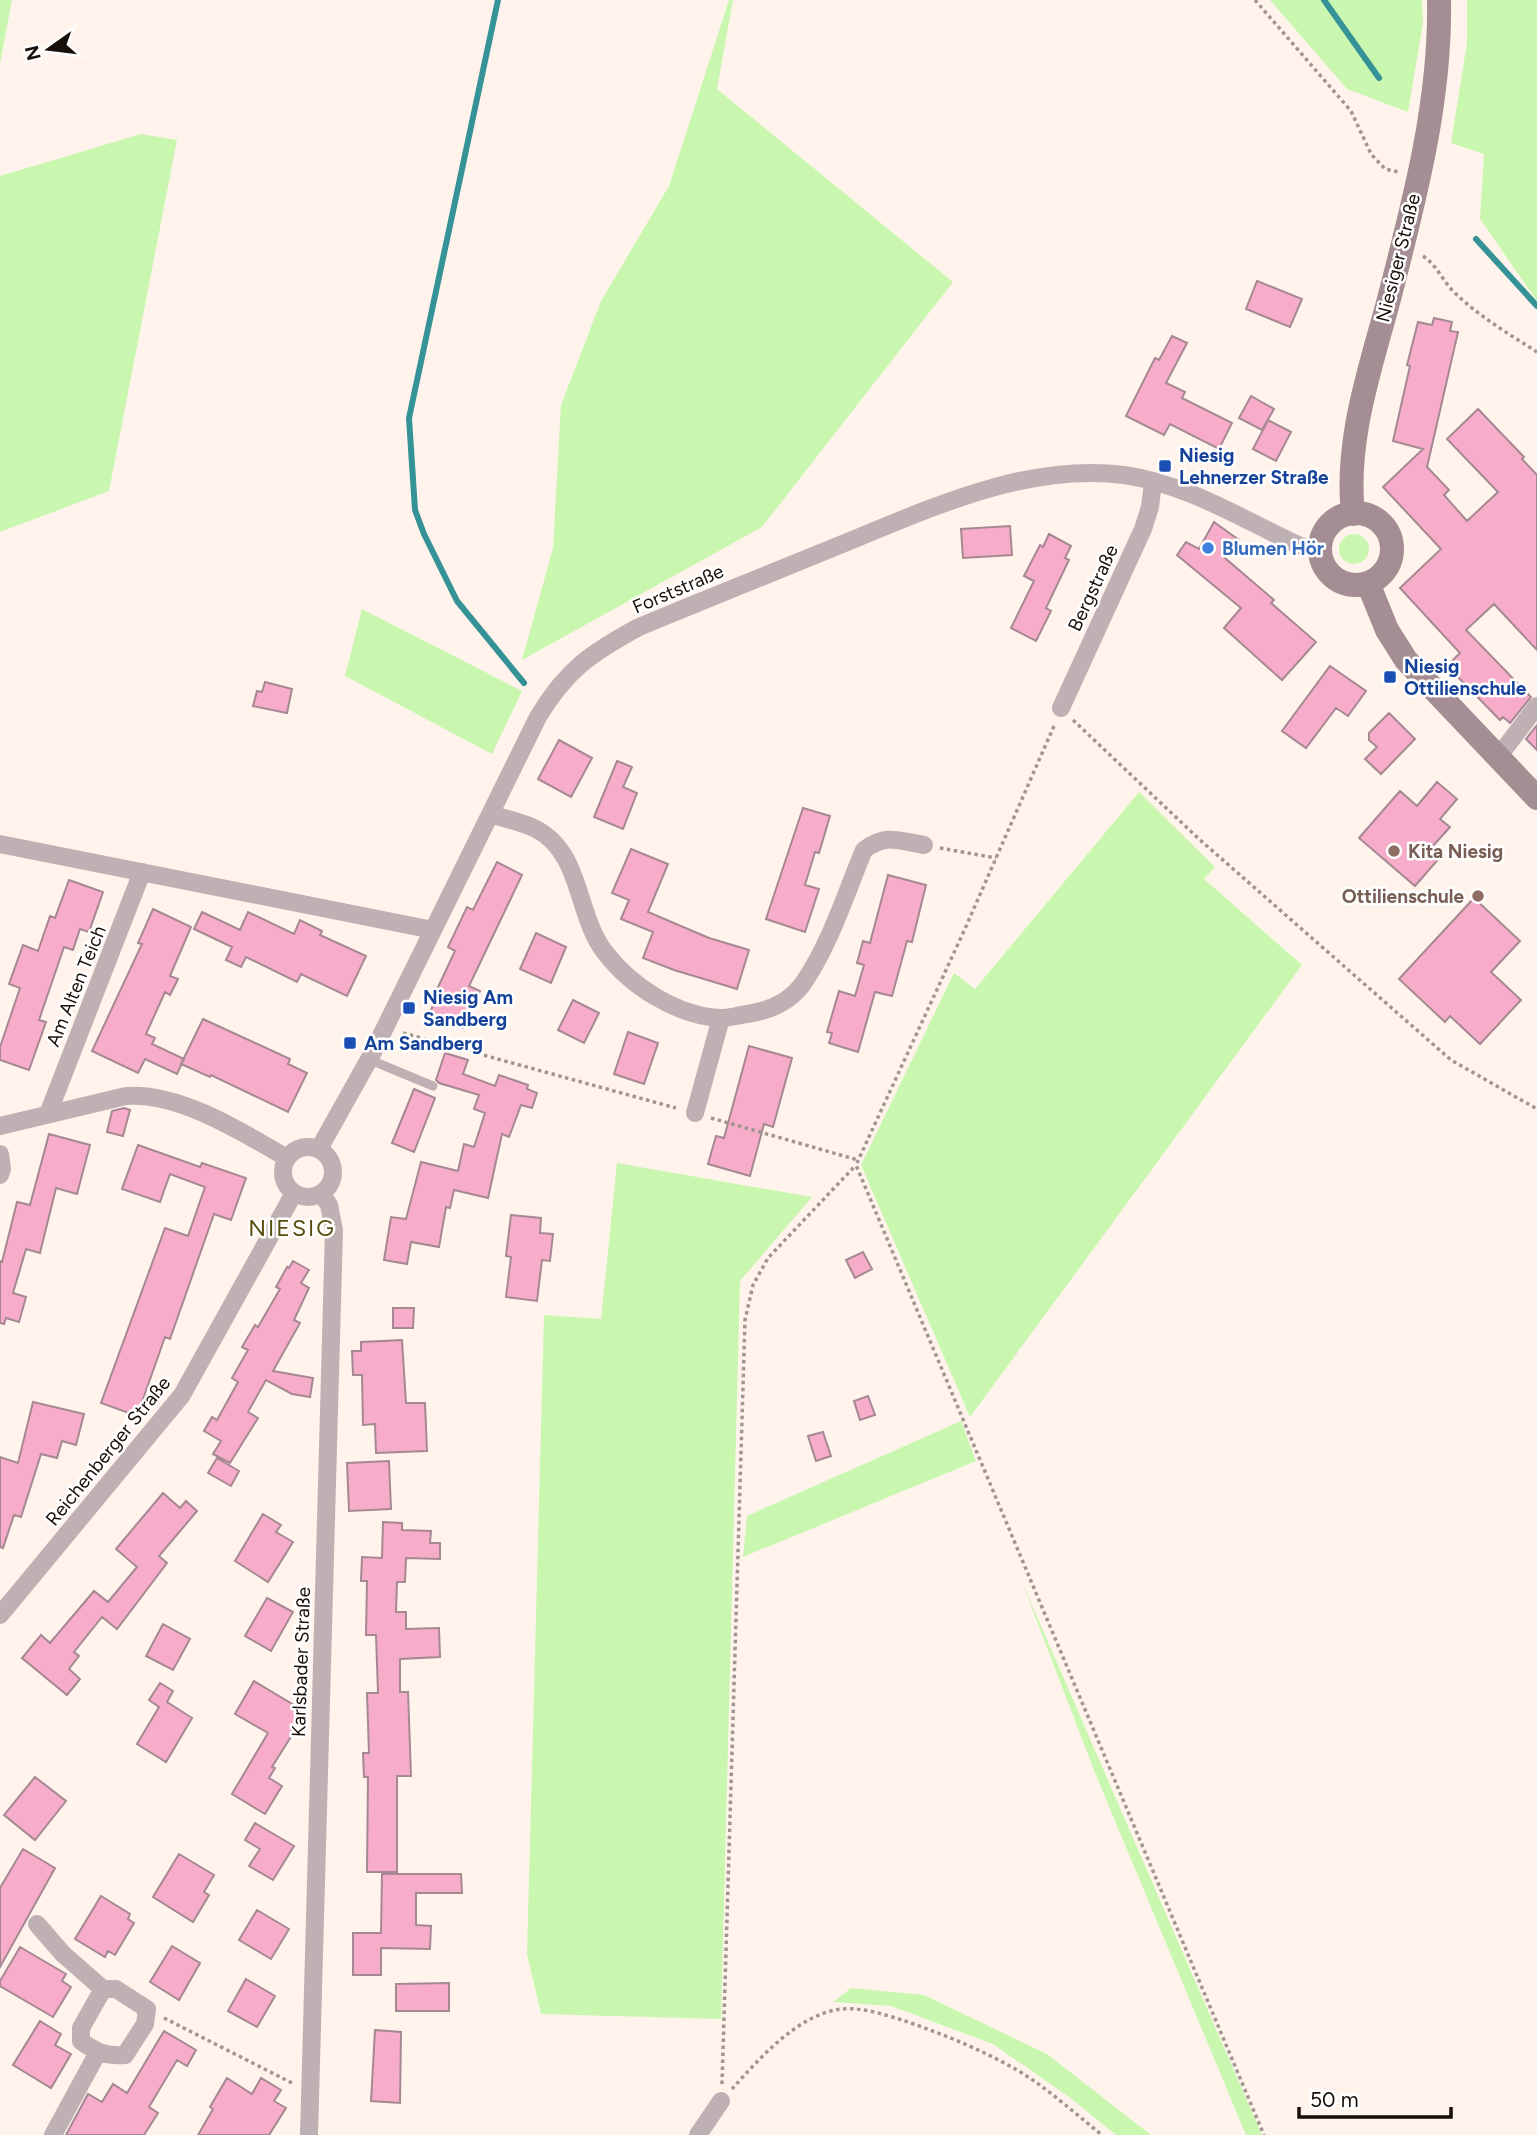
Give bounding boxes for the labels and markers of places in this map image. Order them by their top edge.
place label: Niesig Lehnerzer Straße [1179,444,1329,489]
marker: Niesig Lehnerzer Straße [1157,458,1173,474]
place label: Blumen Hör [1222,537,1324,560]
marker: Blumen Hör [1200,540,1216,556]
place label: Niesig Ottilienschule [1404,655,1527,700]
marker: Niesig Ottilienschule [1382,669,1398,685]
place label: Kita Niesig [1408,840,1503,863]
marker: Kita Niesig [1386,843,1402,859]
place label: Ottilienschule [1342,885,1464,908]
marker: Ottilienschule [1470,888,1486,904]
place label: Niesig Am Sandberg [423,986,513,1031]
marker: Niesig Am Sandberg [401,1000,417,1016]
place label: Am Sandberg [364,1032,483,1055]
marker: Am Sandberg [342,1035,358,1051]

